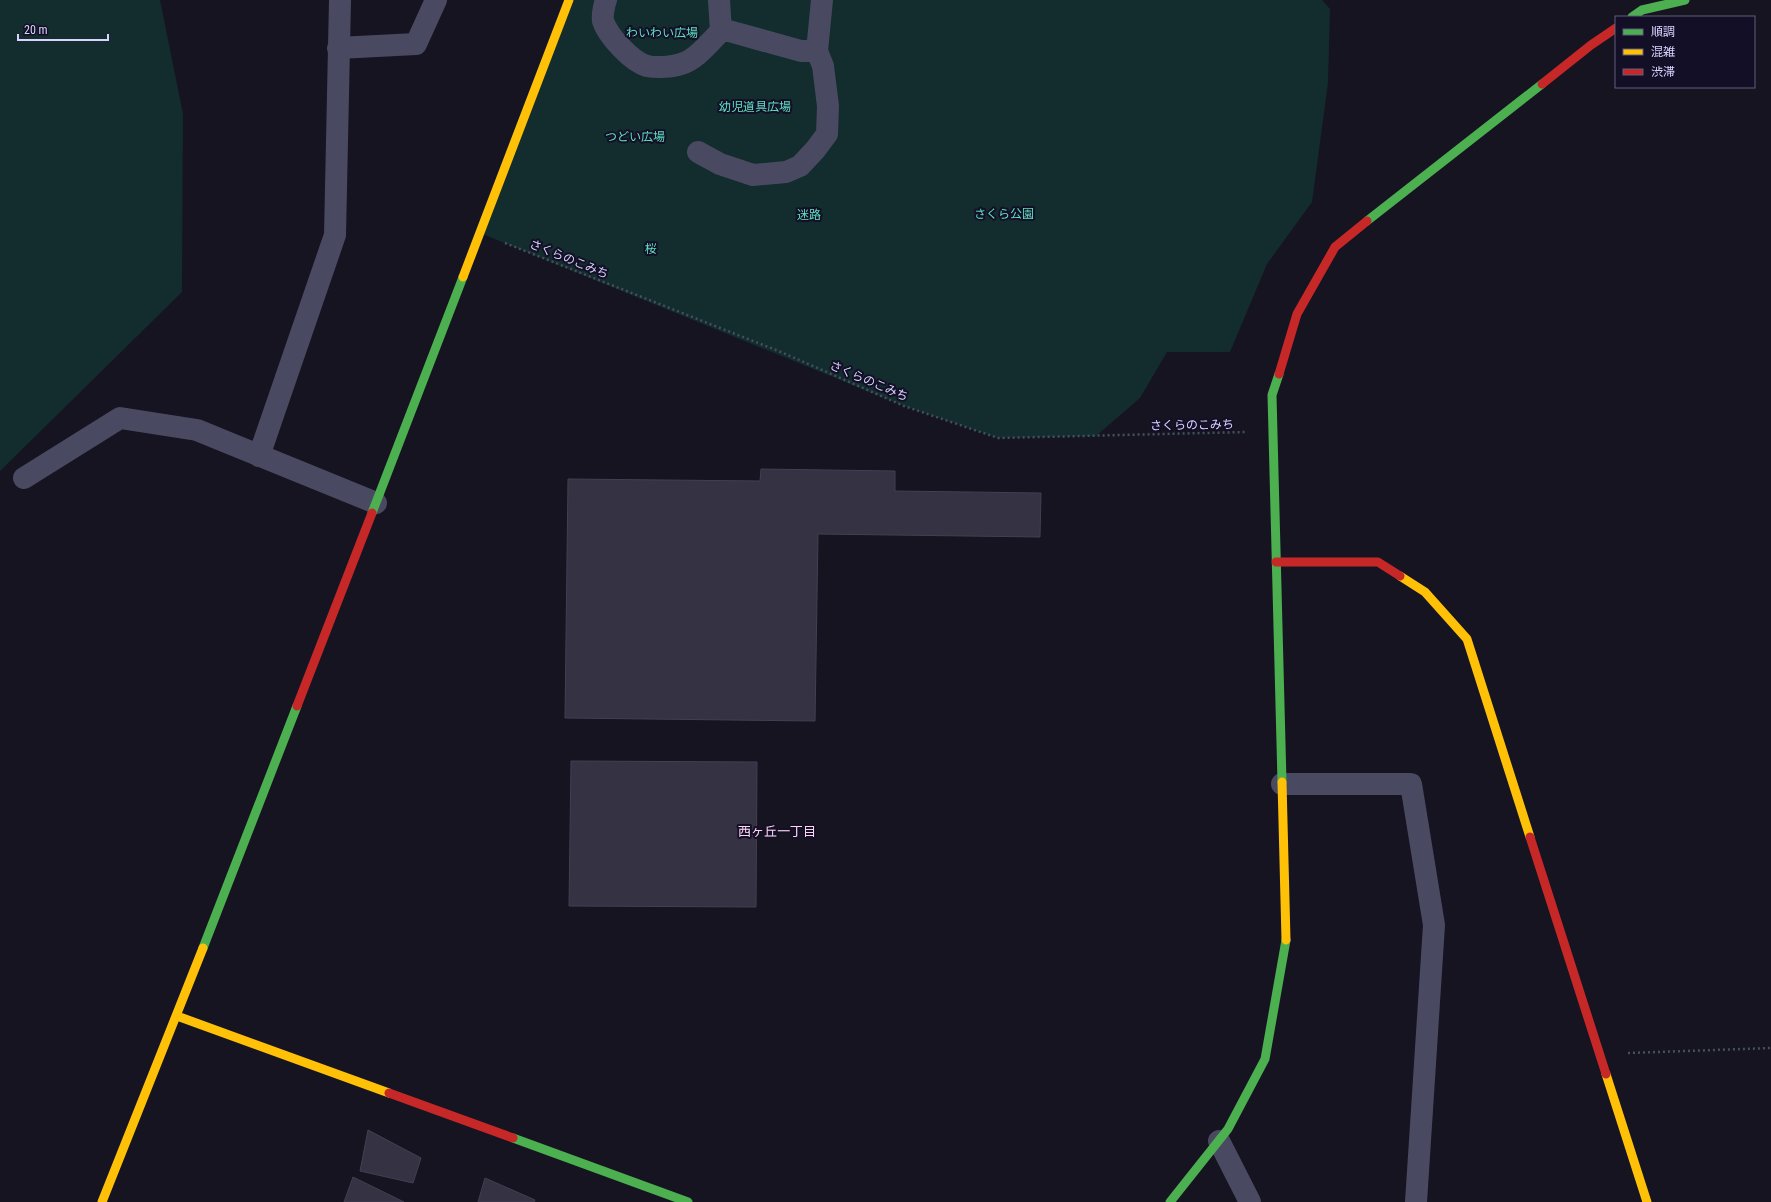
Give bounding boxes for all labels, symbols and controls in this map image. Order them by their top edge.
scale bar [18,16,108,42]
legend [1615,16,1755,88]
text: 20 m [24,23,48,37]
text: 順調 [1651,25,1675,39]
park label: わいわい広場 [626,26,698,40]
text: 混雑 [1651,45,1675,59]
text: 渋滞 [1651,65,1675,79]
park label: 幼児道具広場 [719,100,791,114]
park label: つどい広場 [605,130,665,144]
park label: さくら公園 [974,207,1034,221]
park label: 迷路 [797,208,821,222]
street label: さくらのこみち [527,237,611,281]
park label: 桜 [645,242,657,256]
street label: さくらのこみち [828,358,910,404]
street label: さくらのこみち [1150,417,1234,433]
district label: 西ヶ丘一丁目 [738,824,816,839]

